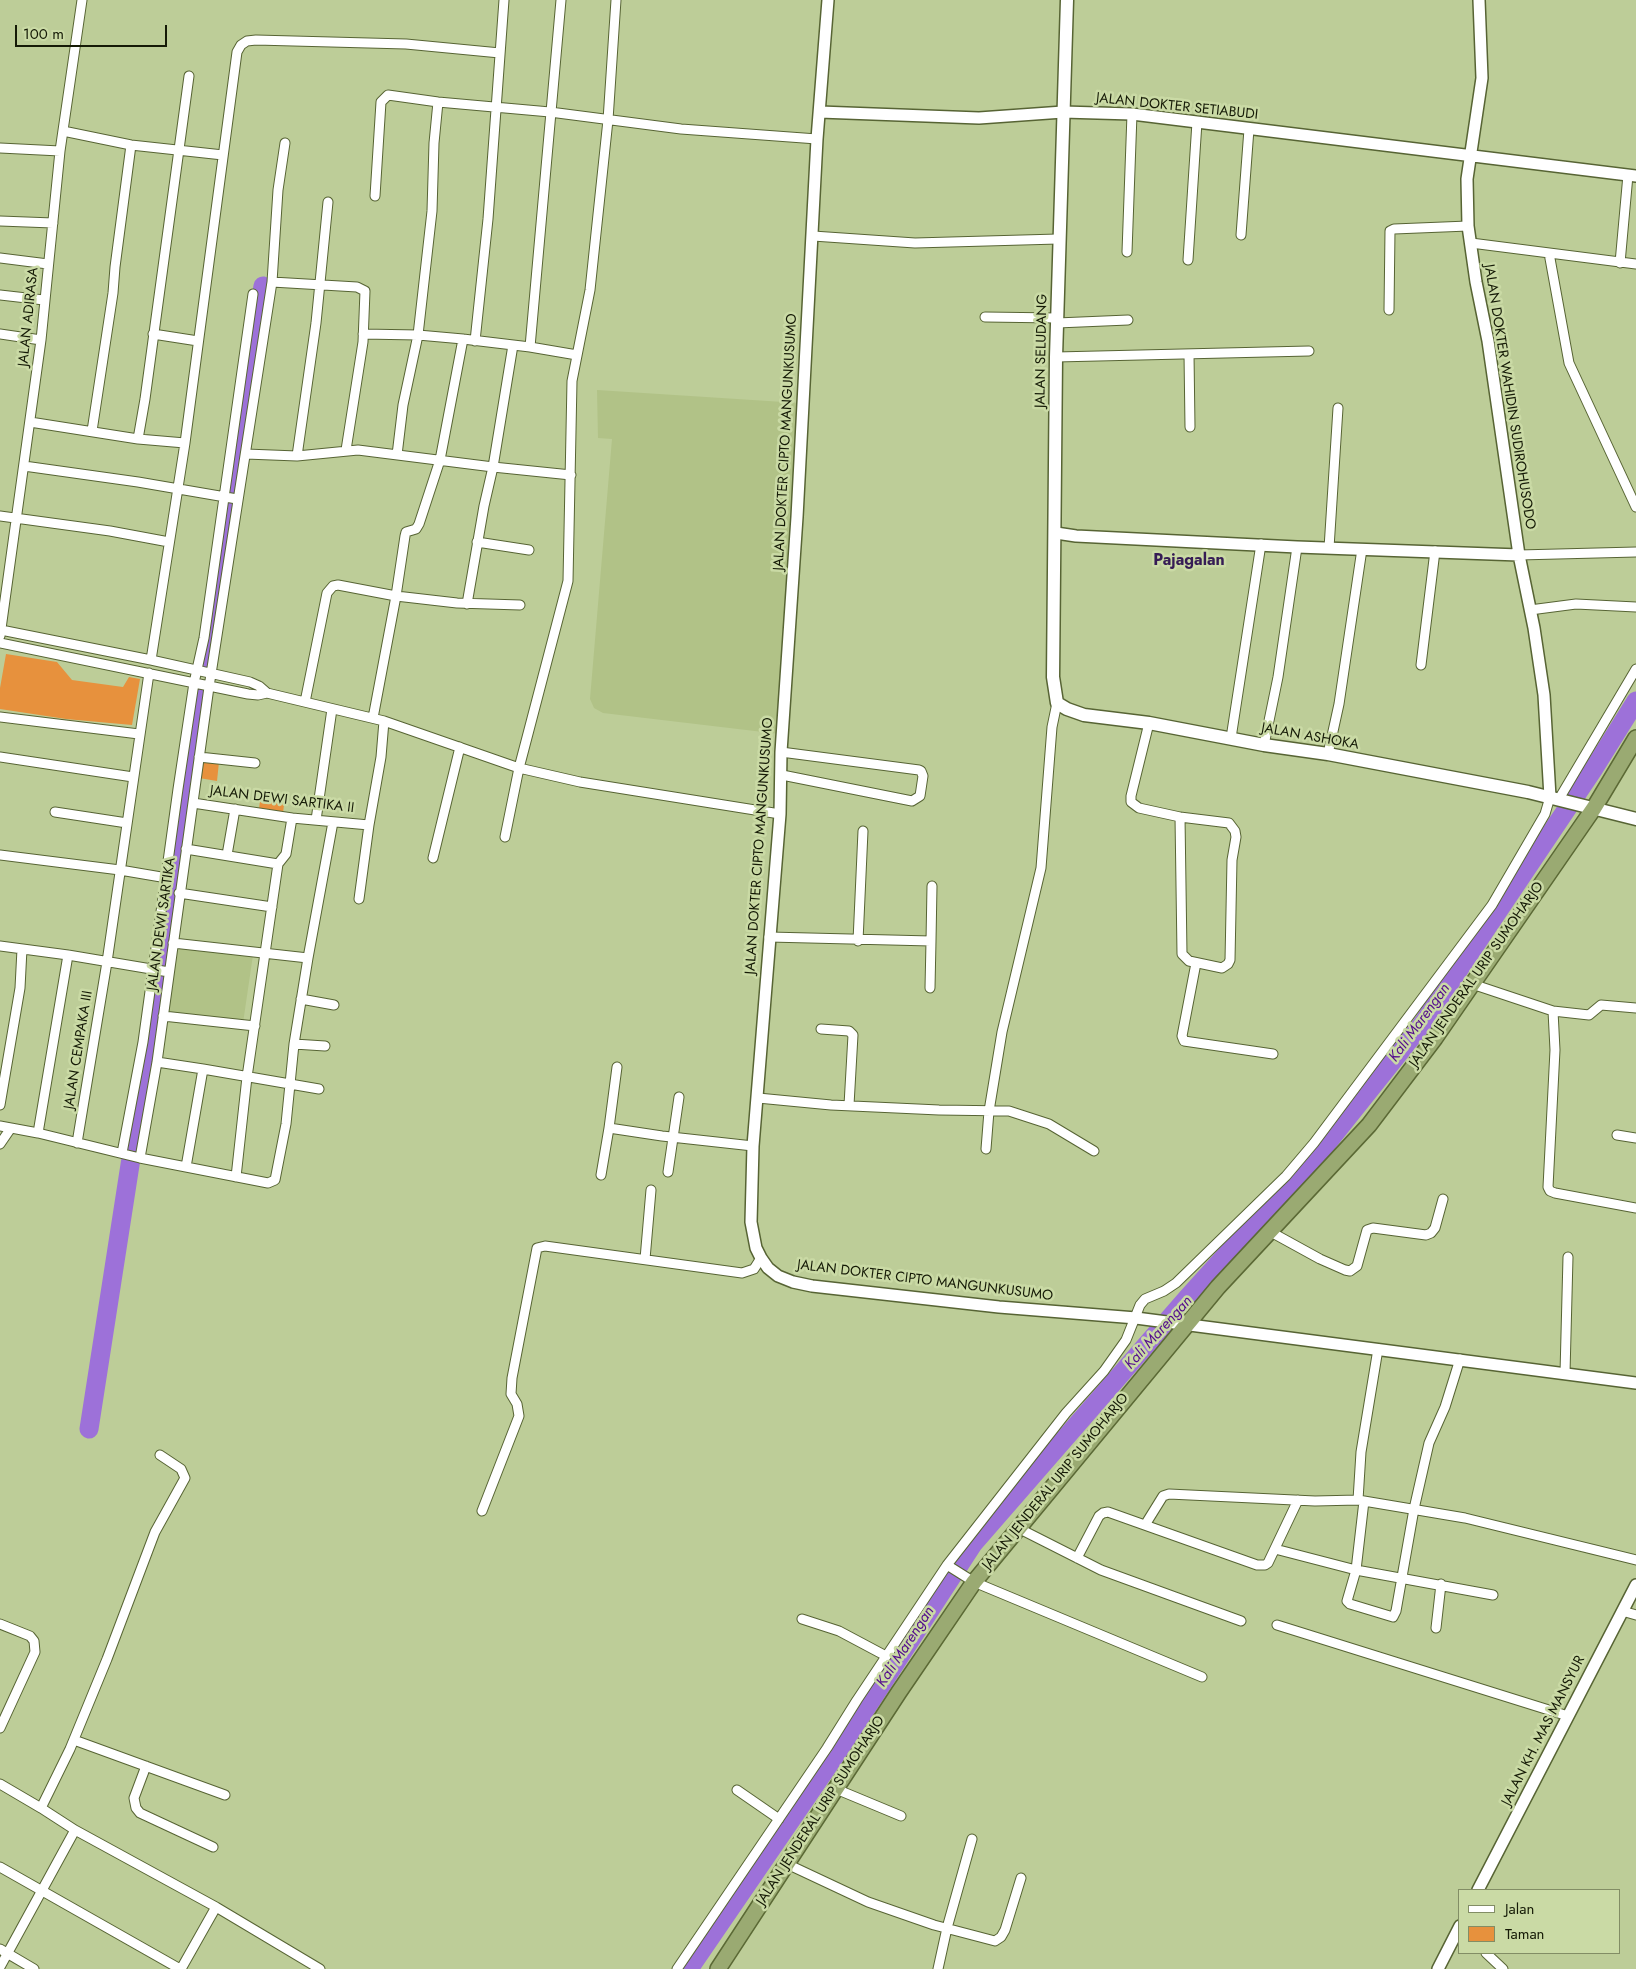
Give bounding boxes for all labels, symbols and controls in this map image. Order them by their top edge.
scale bar [18,15,170,47]
text: 100 m [23,23,64,45]
street label: JALAN DOKTER SETIABUDI [1095,90,1259,124]
street label: JALAN DOKTER WAHIDIN SUDIROHUSODO [1480,263,1538,531]
street label: JALAN ADIRASA [15,266,43,368]
street label: JALAN SELUDANG [1033,294,1051,408]
street label: JALAN DOKTER CIPTO MANGUNKUSUMO [771,313,801,571]
district label: Pajagalan [1153,551,1225,571]
street label: JALAN DOKTER CIPTO MANGUNKUSUMO [743,717,777,975]
street label: JALAN ASHOKA [1260,720,1360,754]
street label: JALAN DEWI SARTIKA II [209,783,355,817]
street label: JALAN DEWI SARTIKA [144,856,180,992]
street label: JALAN JENDERAL URIP SUMOHARJO [1406,879,1548,1071]
water label: Kali Marengan [1386,980,1454,1066]
street label: JALAN CEMPAKA III [61,990,97,1110]
street label: JALAN DOKTER CIPTO MANGUNKUSUMO [796,1257,1054,1305]
water label: Kali Marengan [1121,1293,1197,1373]
street label: JALAN JENDERAL URIP SUMOHARJO [979,1390,1133,1574]
water label: Kali Marengan [873,1603,939,1691]
street label: JALAN KH. MAS MANSYUR [1499,1653,1589,1809]
street label: JALAN JENDERAL URIP SUMOHARJO [753,1713,889,1909]
legend [1458,1889,1621,1954]
text: Jalan [1505,1898,1534,1920]
text: Taman [1505,1923,1544,1945]

